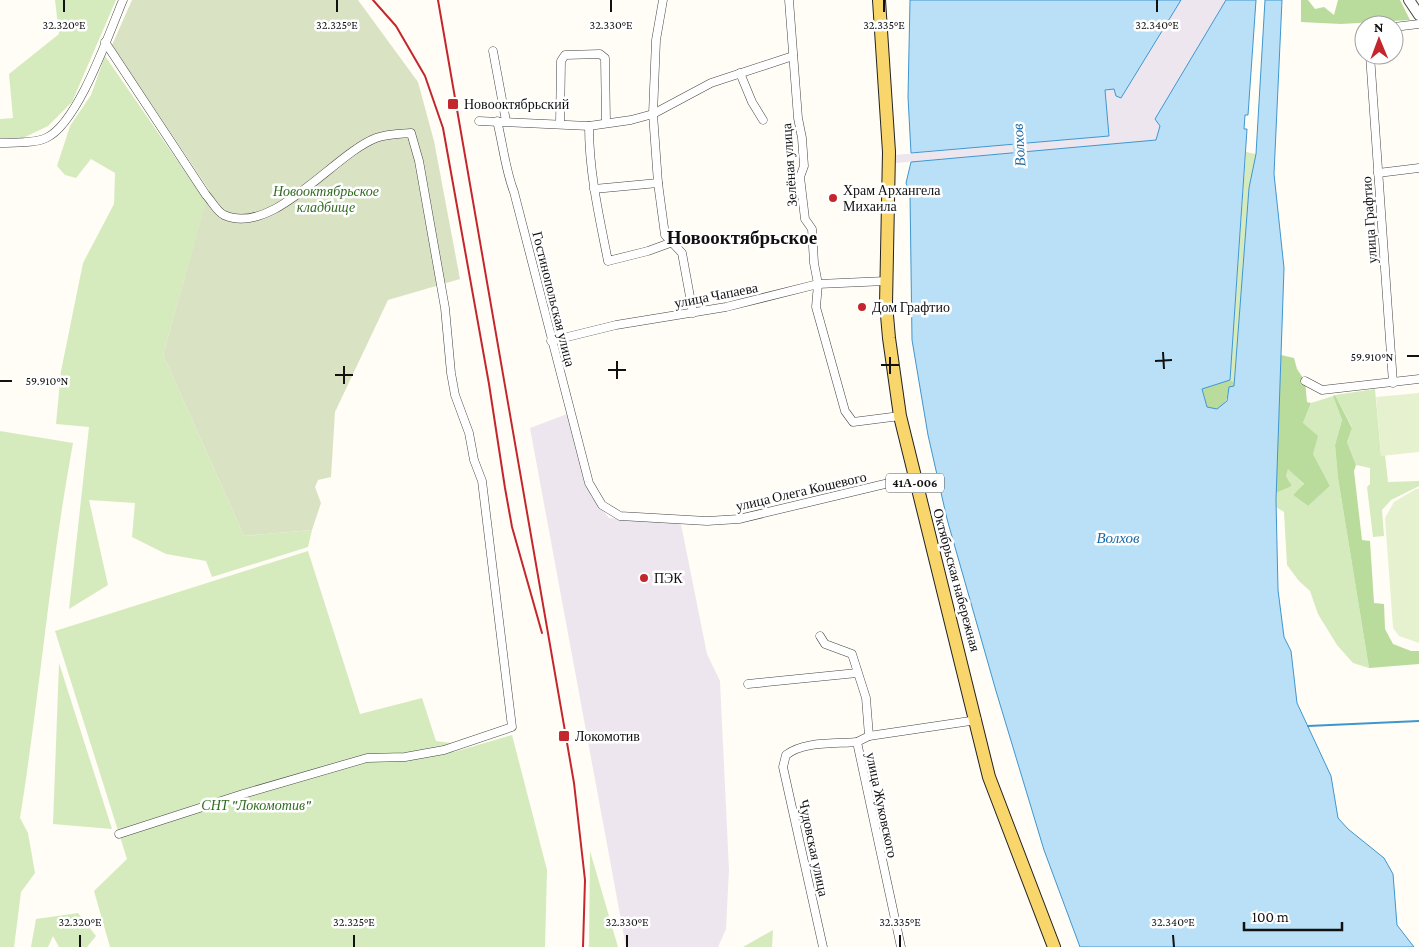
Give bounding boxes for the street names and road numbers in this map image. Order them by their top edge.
street label: Зелёная улица [778,122,800,207]
street label: улица Графтио [1358,176,1380,264]
street label: Гостинопольская улица [529,230,579,369]
street label: улица Чапаева [673,279,760,311]
street label: улица Олега Кошевого [734,468,868,514]
road number: 41А-006 [886,473,944,492]
street label: Октябрьская набережная [930,507,984,654]
street label: улица Жуковского [863,751,901,859]
street label: Чудовская улица [796,798,832,899]

